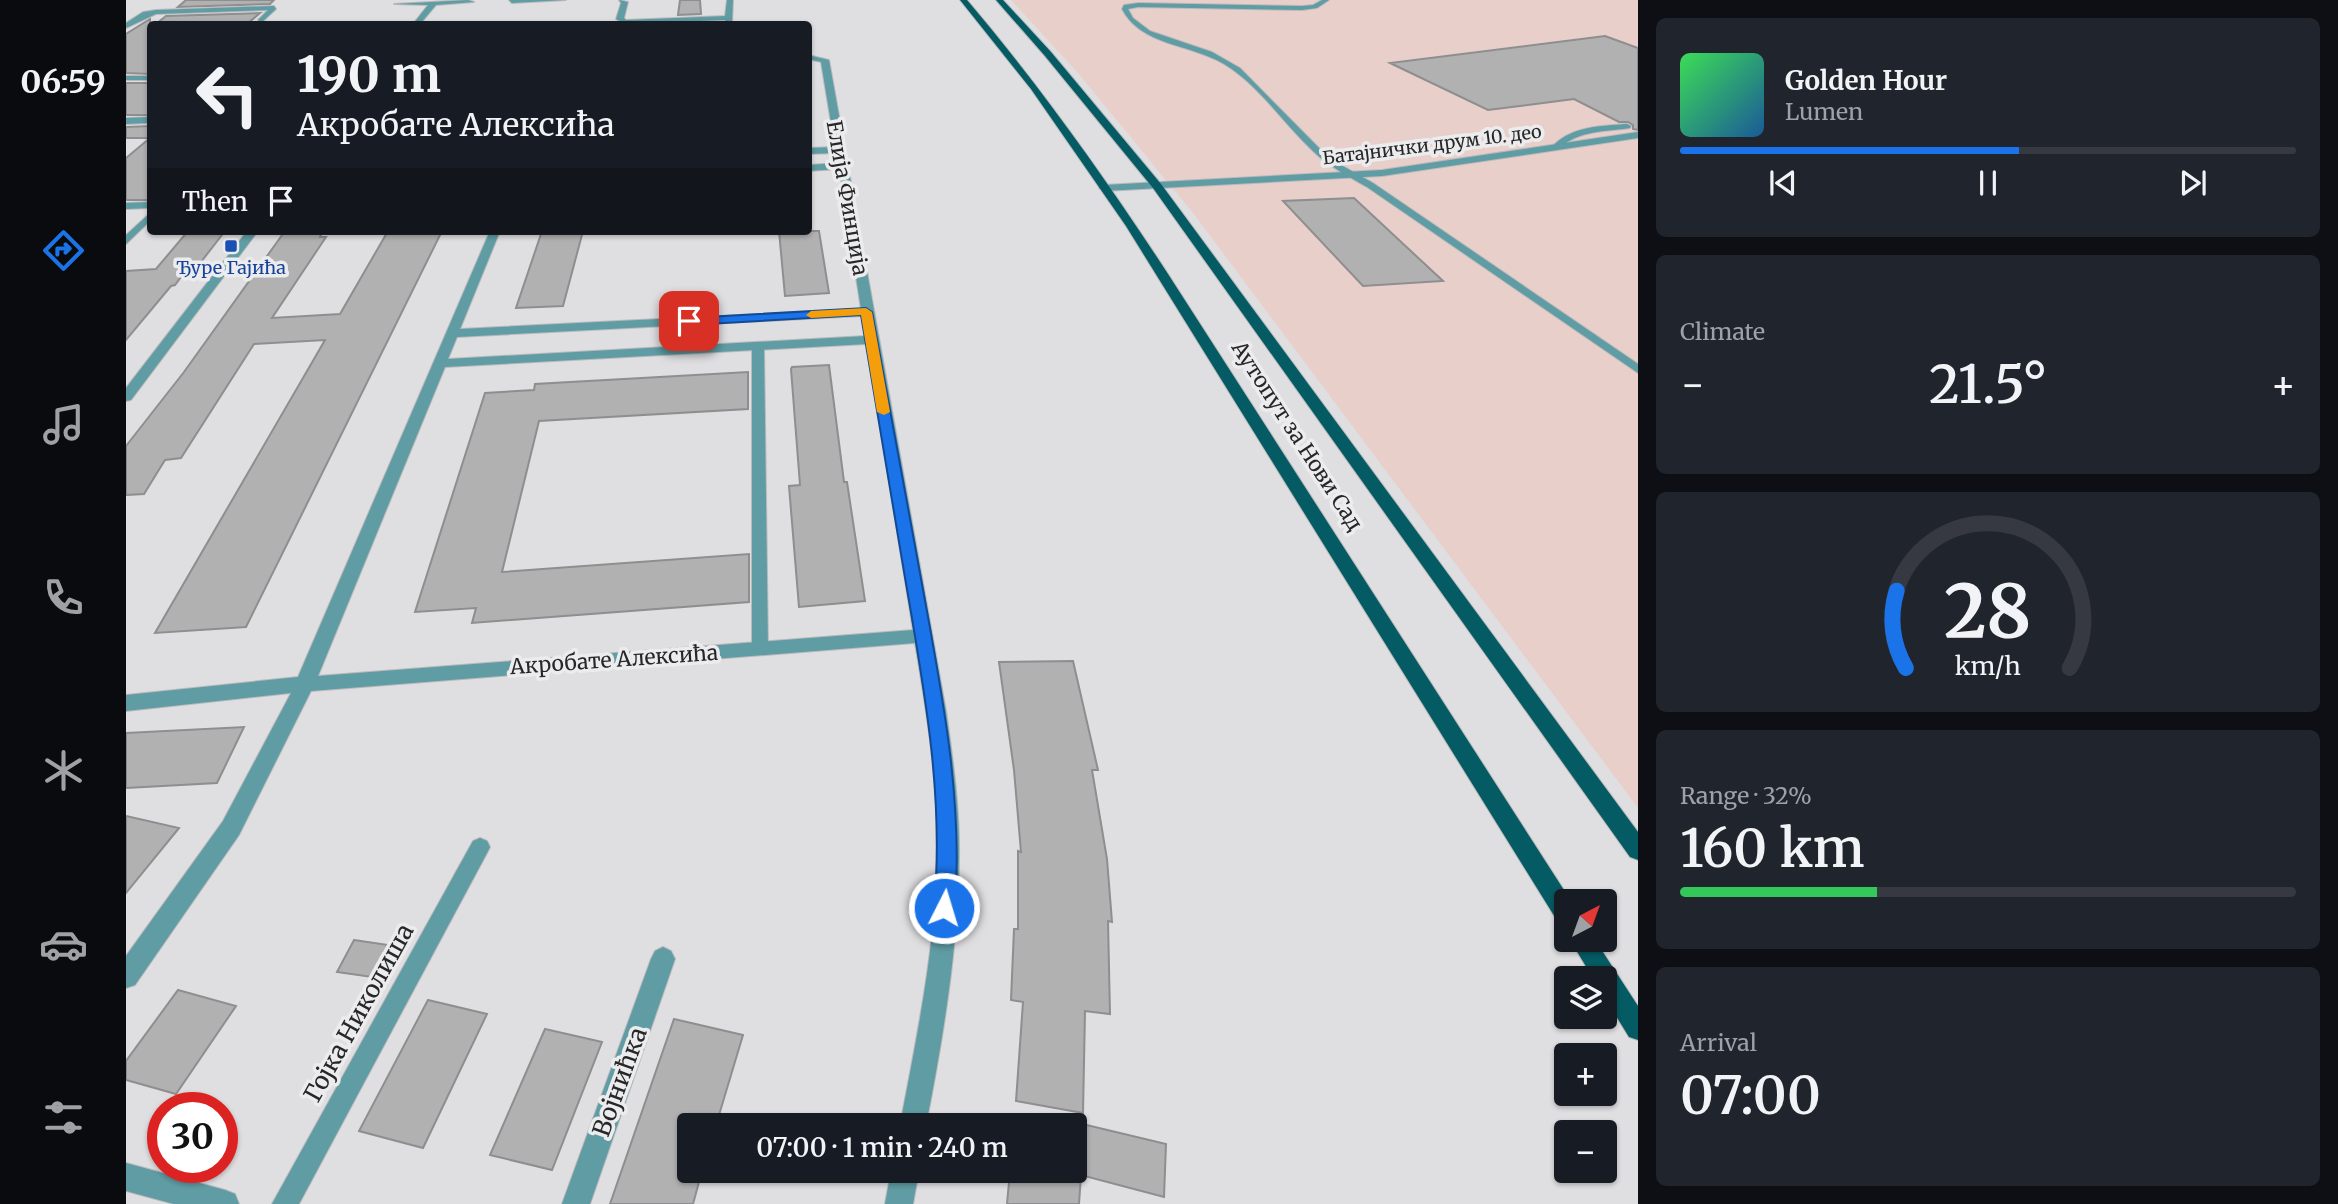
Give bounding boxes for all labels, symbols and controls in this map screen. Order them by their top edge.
text: 190 m [297,44,441,105]
icon: left [182,49,273,140]
text: 06:59 [20,62,106,102]
text: Golden Hour [1785,64,1947,97]
text: Lumen [1785,97,1863,126]
text: Акробате Алексића [297,105,615,145]
street label: Елија Финција [821,118,874,278]
street label: Батајнички друм 10. део [1321,120,1543,169]
icon: previous [1764,164,1802,202]
icon: pause [1969,164,2007,202]
icon: next [2174,164,2212,202]
icon: arrive [262,182,300,220]
text: Then [182,185,248,218]
icon: directions [39,226,88,275]
marker: Ђуре Гајића [223,238,239,254]
place label: Ђуре Гајића [176,256,286,279]
pin [659,291,719,351]
icon: arrive [670,302,708,340]
text: Climate [1680,317,1765,346]
street label: Аутопут за Нови Сад [1225,335,1369,536]
text: 21.5° [1929,352,2047,417]
text: − [1680,361,1705,408]
text: + [2271,361,2296,408]
icon: music [39,400,88,449]
text: 28 [1944,566,2032,658]
icon: phone [39,573,88,622]
street label: Акробате Алексића [508,639,719,680]
text: km/h [1955,650,2021,682]
icon: climate [39,746,88,795]
text: Range · 32% [1680,781,1812,810]
text: 160 km [1680,816,1865,881]
position arrow [907,871,981,945]
north arrow [1554,889,1617,952]
map controls [1554,889,1617,1183]
street label: Гојка Николиша [297,918,421,1107]
icon: car [39,920,88,969]
button: layers [1554,966,1617,1029]
street label: Војнићка [585,1023,654,1141]
text: Arrival [1680,1028,1757,1057]
button: + [1554,1043,1617,1106]
text: 07:00 [1680,1063,1821,1128]
speed limit sign: 30 [147,1092,238,1183]
icon: filters [39,1093,88,1142]
button: − [1554,1120,1617,1183]
text: 07:00 · 1 min · 240 m [756,1131,1008,1164]

